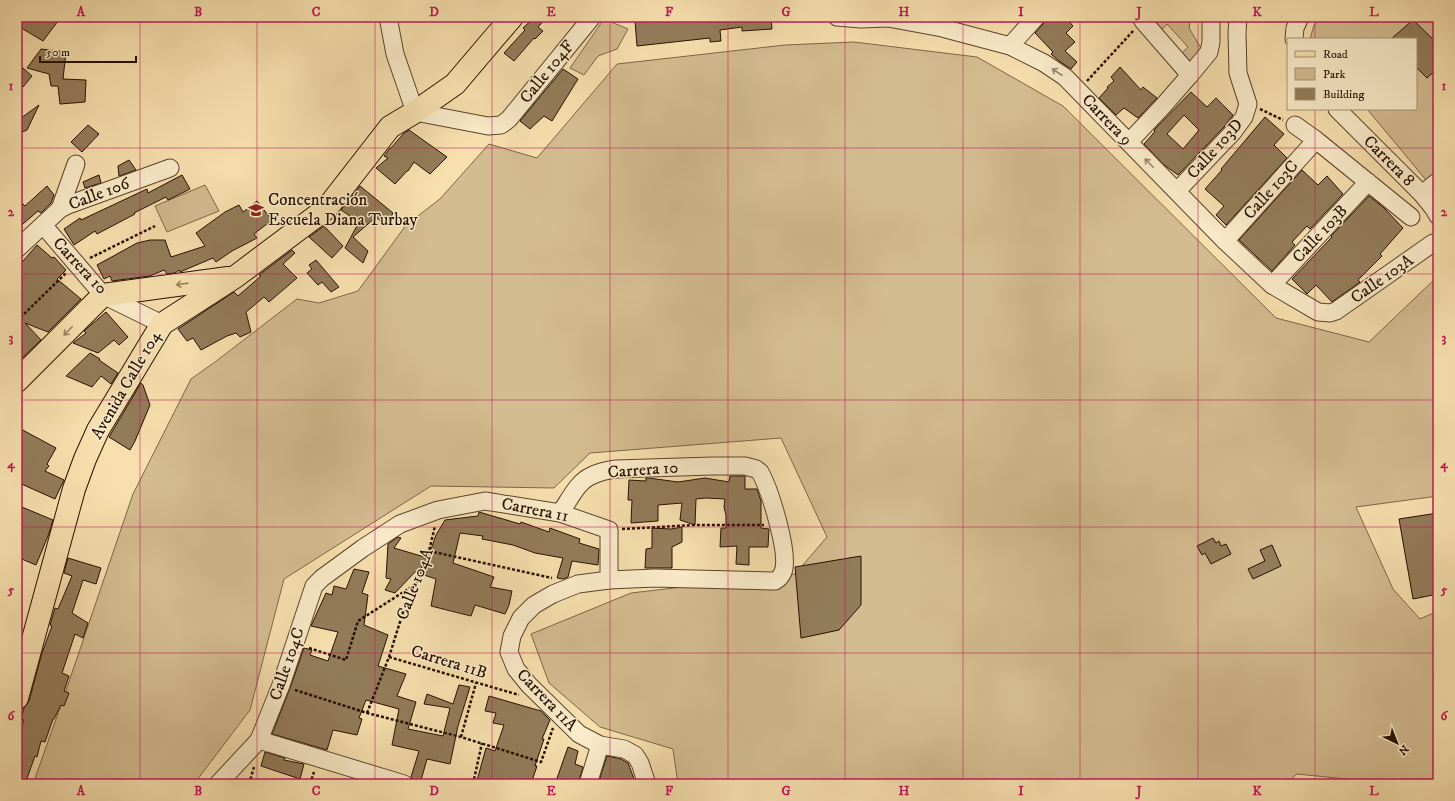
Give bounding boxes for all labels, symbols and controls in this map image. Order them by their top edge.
text: A [76,4,86,20]
text: B [194,4,202,20]
text: C [312,4,321,20]
text: D [429,4,439,20]
text: E [546,4,556,20]
text: F [665,4,674,20]
text: G [781,4,791,20]
text: H [899,4,910,20]
text: I [1018,4,1024,20]
text: J [1134,4,1142,21]
text: K [1252,4,1262,20]
text: L [1369,4,1379,20]
street label: Calle 104F [515,36,579,108]
scale bar [40,38,136,64]
legend [1287,38,1417,110]
text: 50 m [46,45,70,60]
text: Road [1323,47,1348,62]
text: Park [1323,67,1345,82]
one-way arrow [1052,68,1063,76]
text: 1 [9,78,14,94]
text: 1 [1442,78,1447,94]
text: Building [1323,87,1364,102]
street label: Carrera 9 [1077,89,1137,151]
street label: Calle 103D [1182,114,1248,184]
street label: Carrera 8 [1359,131,1419,191]
street label: Calle 103C [1239,156,1303,224]
one-way arrow [1144,158,1154,168]
street label: Calle 106 [65,172,134,216]
place label: Concentración Escuela Diana Turbay [268,189,419,231]
street label: Calle 103B [1287,200,1353,268]
school or university icon: Concentración Escuela Diana Turbay [247,201,265,219]
text: 2 [8,204,15,220]
text: 2 [1441,204,1448,220]
street label: Carrera 10 [48,233,112,299]
street label: Calle 103A [1346,249,1418,309]
one-way arrow [176,280,189,288]
one-way arrow [63,326,73,336]
street label: Avenida Calle 104 [86,326,167,443]
text: 3 [9,330,14,346]
text: 3 [1442,330,1447,346]
text: 4 [6,456,15,473]
text: 4 [1439,456,1448,473]
street label: Carrera 10 [607,457,679,483]
street label: Carrera 11 [500,493,570,527]
street label: Calle 104A [391,545,439,623]
text: 5 [7,582,15,598]
text: 5 [1440,582,1448,598]
street label: Calle 104C [264,625,310,703]
street label: Carrera 11B [408,640,490,684]
street label: Carrera 11A [512,664,582,736]
text: 6 [8,708,16,724]
text: 6 [1441,708,1449,724]
north arrow [1377,723,1417,763]
text: N [1395,741,1411,758]
text: A [76,783,86,799]
text: B [194,783,202,799]
text: C [312,783,321,799]
text: D [429,783,439,799]
text: E [546,783,556,799]
text: F [665,783,674,799]
text: G [781,783,791,799]
text: H [899,783,910,799]
text: I [1018,783,1024,799]
text: J [1134,783,1142,800]
text: K [1252,783,1262,799]
text: L [1369,783,1379,799]

